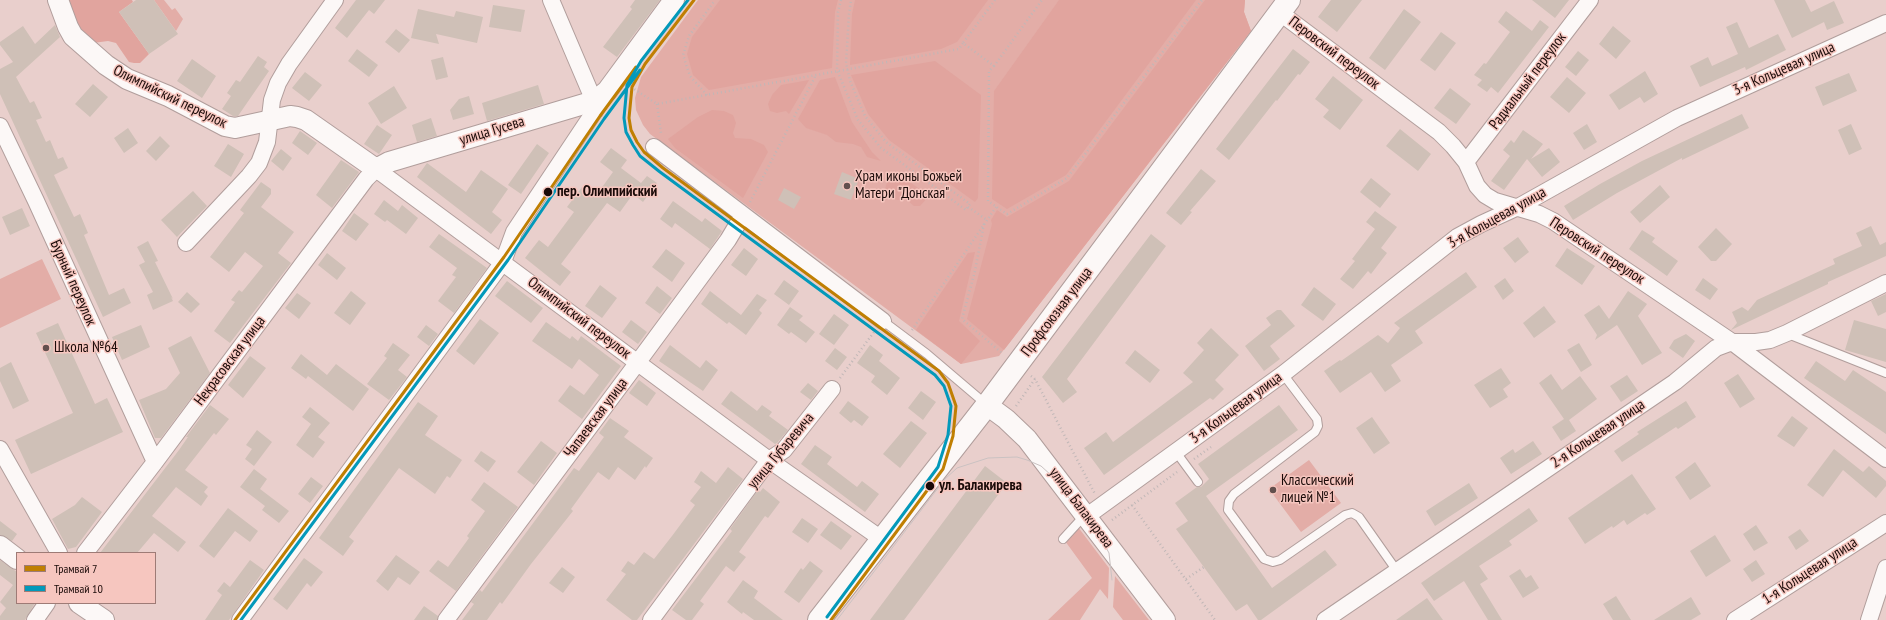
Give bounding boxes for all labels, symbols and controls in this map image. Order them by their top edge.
street label: Перовский переулок [1285,13,1383,93]
street label: Радиальный переулок [1486,29,1570,133]
street label: 3-я Кольцевая улица [1730,38,1838,100]
street label: Олимпийский переулок [110,62,230,132]
street label: улица Гусева [457,113,527,149]
place label: Храм иконы Божьей Матери "Донская" [855,168,962,203]
marker: Храм иконы Божьей Матери "Донская" [842,181,852,191]
place label: пер. Олимпийский [557,183,657,201]
street label: 3-я Кольцевая улица [1445,184,1549,252]
marker: пер. Олимпийский [542,186,554,198]
street label: Перовский переулок [1546,214,1648,288]
street label: Бурный переулок [46,237,100,329]
street label: Профсоюзная улица [1018,264,1096,360]
street label: Олимпийский переулок [524,273,634,363]
street label: Некрасовская улица [191,313,269,409]
place label: Школа №64 [54,339,118,357]
marker: Школа №64 [41,343,51,353]
street label: 3-я Кольцевая улица [1186,368,1286,448]
street label: Чапаевская улица [560,375,632,461]
street label: 2-я Кольцевая улица [1548,396,1648,472]
street label: улица Губаревича [744,409,818,493]
street label: улица Балакирева [1045,464,1117,552]
place label: Классический лицей №1 [1281,472,1354,507]
place label: ул. Балакирева [939,477,1022,495]
marker: ул. Балакирева [924,480,936,492]
marker: Классический лицей №1 [1268,485,1278,495]
street label: 1-я Кольцевая улица [1759,534,1861,608]
legend [16,552,156,604]
text: Трамвай 7 [54,561,97,576]
text: Трамвай 10 [54,581,103,596]

